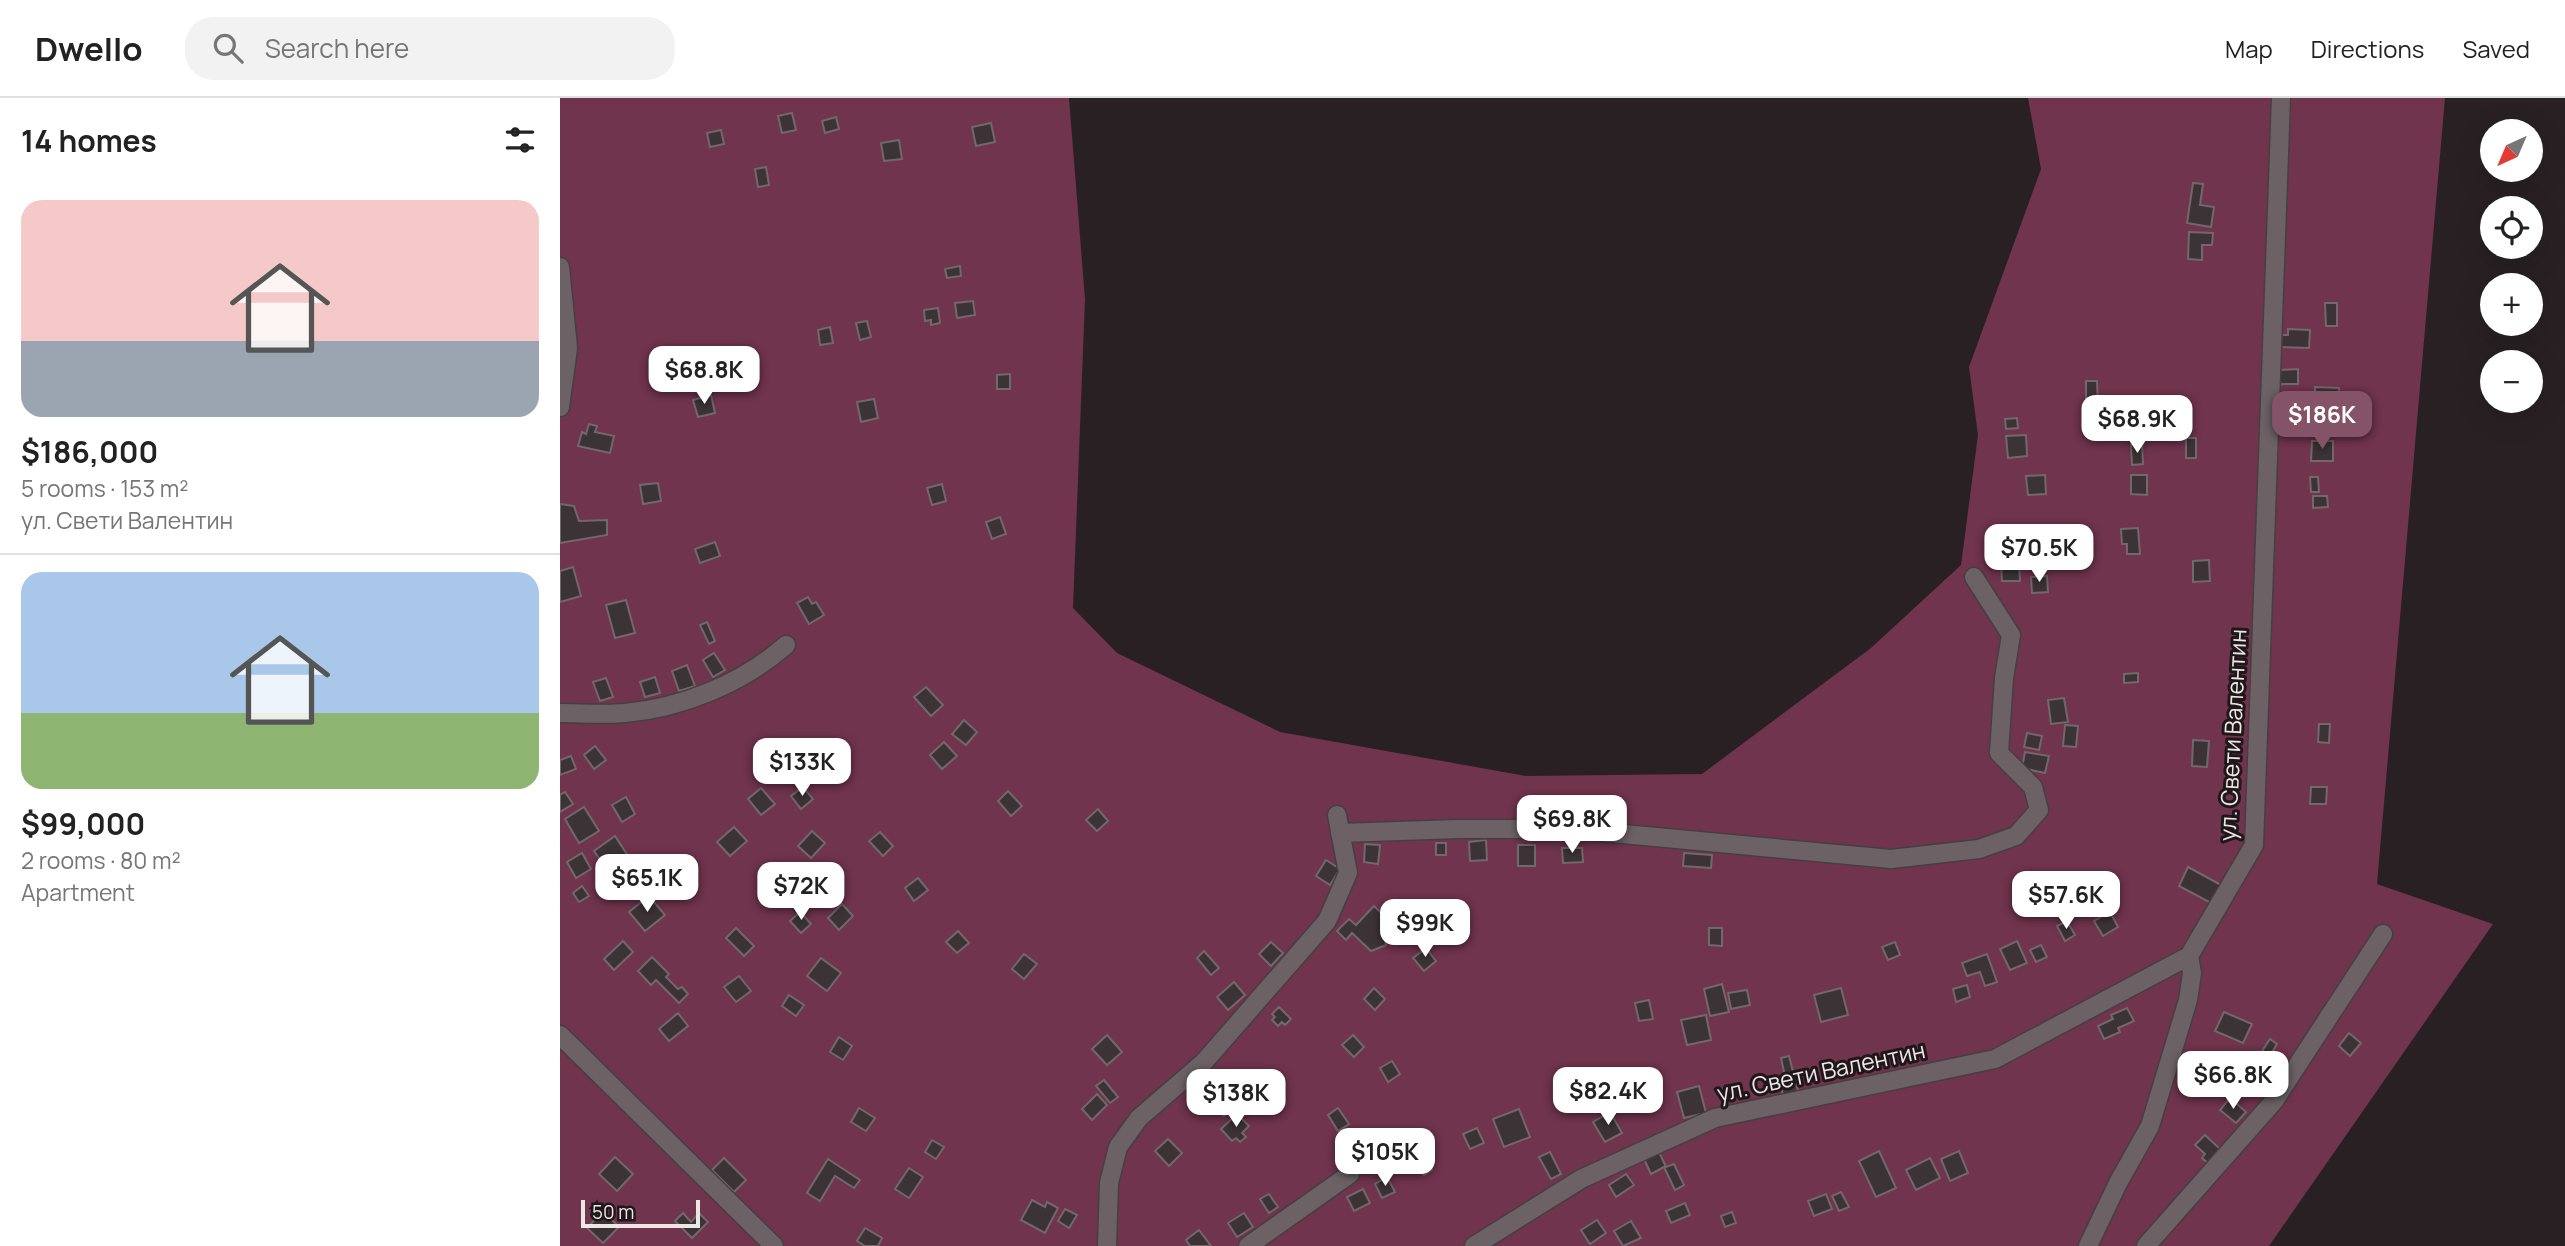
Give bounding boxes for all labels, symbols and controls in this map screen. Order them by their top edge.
search box [185,17,675,80]
text: Dwello [35,26,143,71]
icon: search [209,29,247,67]
text: Search here [265,30,409,66]
text: Map [2225,32,2273,65]
text: Directions [2311,32,2424,65]
text: Saved [2462,32,2530,65]
north arrow [2480,119,2543,182]
map controls [2480,119,2543,413]
text: 14 homes [21,120,157,161]
icon: filters [501,121,539,159]
button: locate [2480,196,2543,259]
icon: home [217,245,343,371]
button: + [2480,273,2543,336]
pin: $68.8K [647,346,761,406]
button: − [2480,350,2543,413]
text: $68.8K [665,353,743,385]
pin: $186K [2273,392,2371,451]
pin: $68.9K [2080,396,2194,455]
text: $186K [2288,398,2356,430]
text: $68.9K [2098,402,2176,434]
text: $186,000 [21,431,158,472]
text: 5 rooms · 153 m² [21,472,188,504]
text: ул. Свети Валентин [21,504,233,536]
pin: $70.5K [1982,524,2096,584]
text: $70.5K [2000,531,2078,563]
icon: home [217,617,343,743]
street label: ул. Свети Валентин [2210,628,2254,842]
pin: $133K [753,738,851,798]
text: $133K [769,745,835,777]
pin: $69.8K [1515,796,1629,855]
text: $69.8K [1533,802,1611,834]
text: $99,000 [21,803,145,844]
text: 2 rooms · 80 m² [21,844,181,876]
pin: $65.1K [590,854,704,914]
text: $65.1K [611,861,683,893]
pin: $72K [760,862,842,922]
text: $72K [773,869,829,901]
pin: $57.6K [2009,872,2123,931]
text: Apartment [21,876,135,908]
text: $57.6K [2028,878,2104,910]
pin: $99K [1384,900,1466,959]
text: $99K [1396,906,1454,938]
street label: ул. Свети Валентин [1714,1033,1928,1109]
pin: $66.8K [2176,1052,2290,1111]
text: $66.8K [2194,1058,2272,1090]
pin: $82.4K [1551,1068,1665,1127]
pin: $138K [1187,1070,1285,1129]
text: $82.4K [1569,1074,1647,1106]
text: $138K [1203,1076,1269,1108]
pin: $105K [1336,1128,1434,1188]
text: $105K [1351,1135,1419,1167]
scale bar [581,1197,700,1229]
text: 50 m [592,1199,634,1225]

